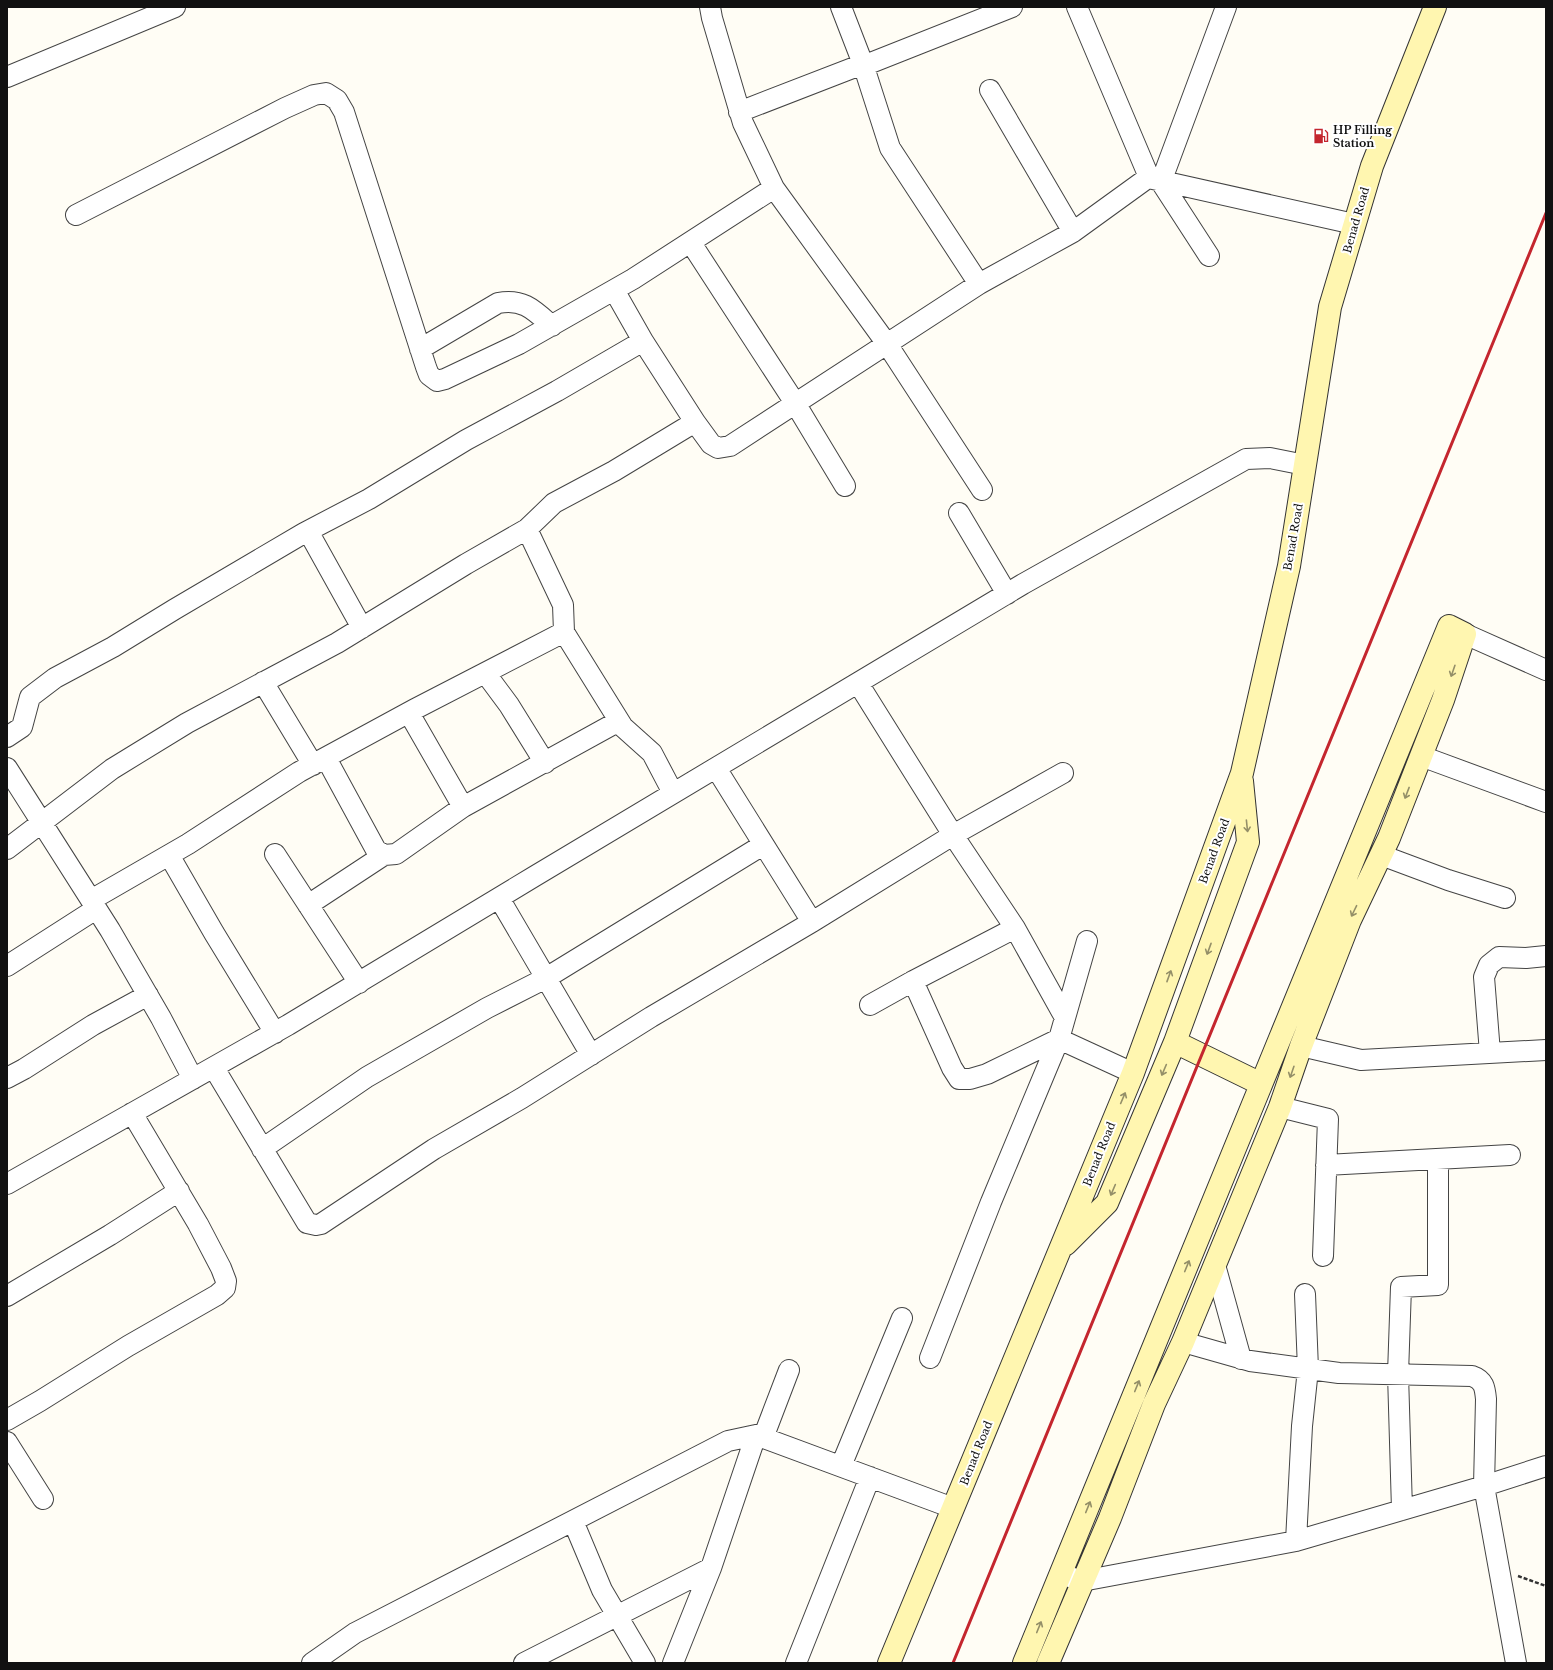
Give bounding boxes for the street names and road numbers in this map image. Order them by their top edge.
street label: Benad Road [1340,185,1372,255]
street label: Benad Road [1280,502,1306,572]
street label: Benad Road [1196,816,1232,885]
street label: Benad Road [1080,1119,1118,1188]
street label: Benad Road [957,1418,995,1487]

